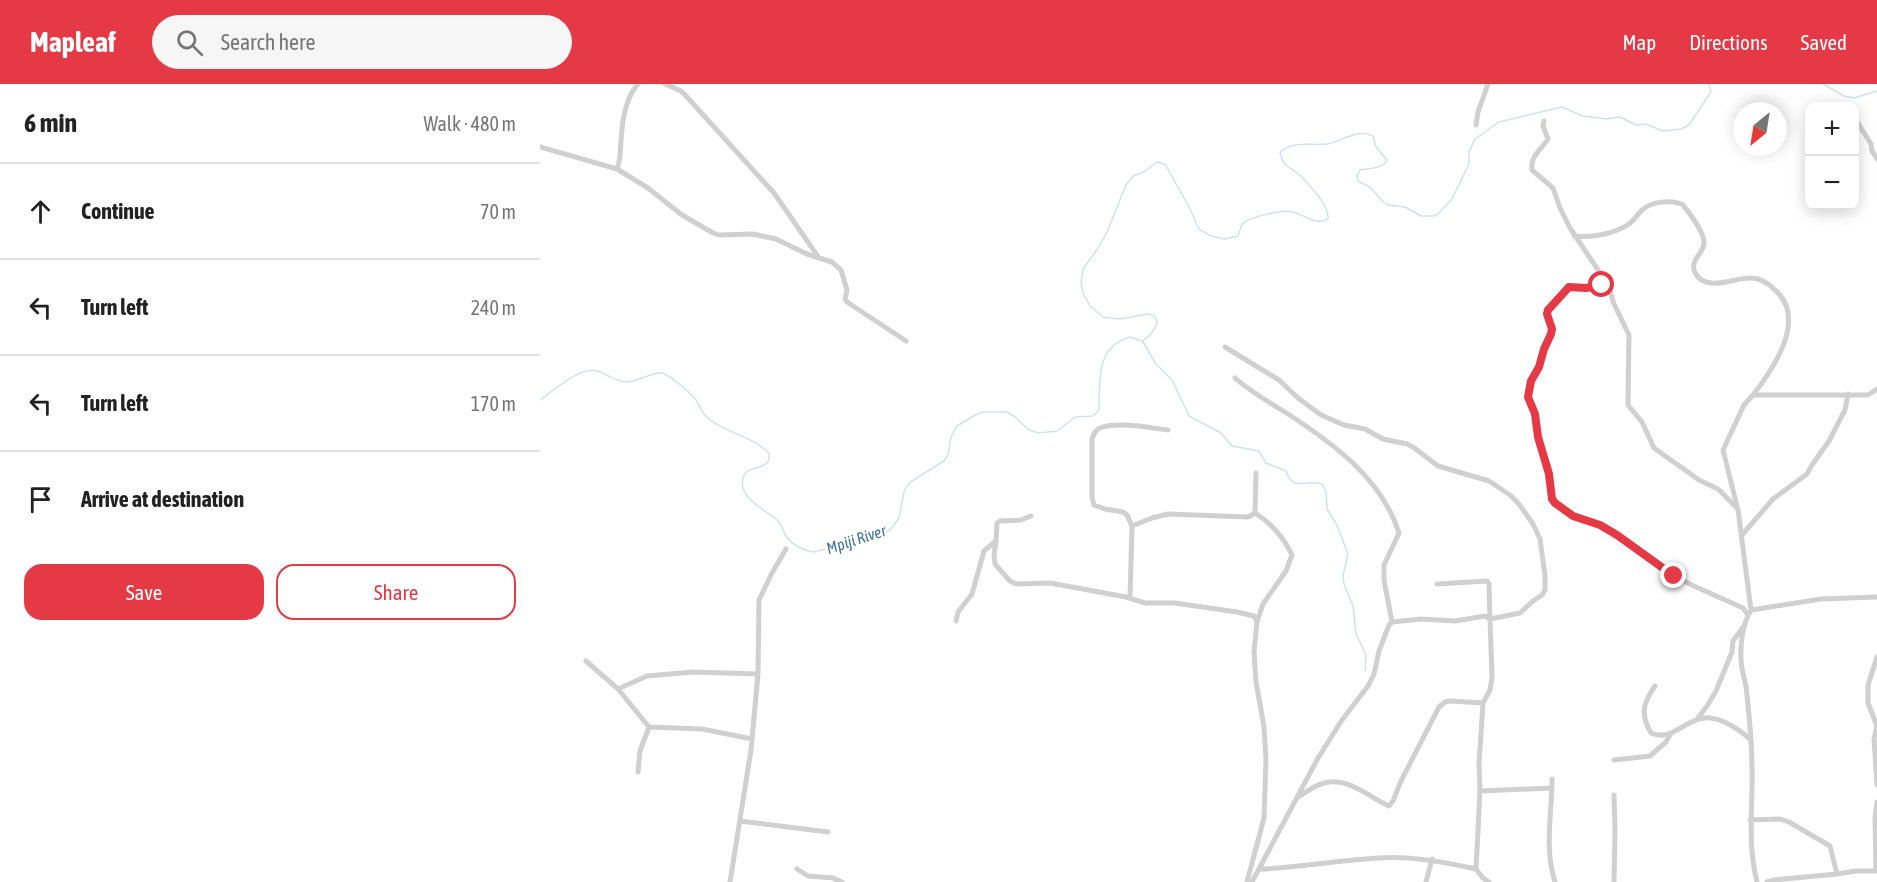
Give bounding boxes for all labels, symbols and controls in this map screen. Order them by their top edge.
search box [152,15,572,69]
text: Mapleaf [30,26,116,58]
icon: search [173,26,206,59]
text: Search here [221,29,316,55]
text: Map [1622,30,1656,54]
text: Directions [1689,30,1768,54]
text: Saved [1801,30,1847,54]
north arrow [1733,102,1787,156]
map controls [1805,102,1859,210]
button: + [1805,102,1859,156]
text: 6 min [24,108,77,138]
text: Walk · 480 m [424,112,516,135]
button: − [1805,156,1859,210]
icon: ahead [24,195,57,228]
text: Continue [81,198,155,224]
text: 70 m [480,200,516,223]
route start [1588,271,1614,297]
icon: left [24,291,57,324]
text: Turn left [81,294,148,320]
text: 240 m [471,296,516,319]
icon: left [24,387,57,420]
text: Turn left [81,390,148,416]
text: 170 m [471,392,516,415]
icon: arrive [24,483,57,516]
text: Arrive at destination [81,486,244,512]
water label: Mpiji River [824,521,890,558]
route end [1660,562,1686,588]
button: Save [24,564,264,620]
button: Share [276,564,516,620]

